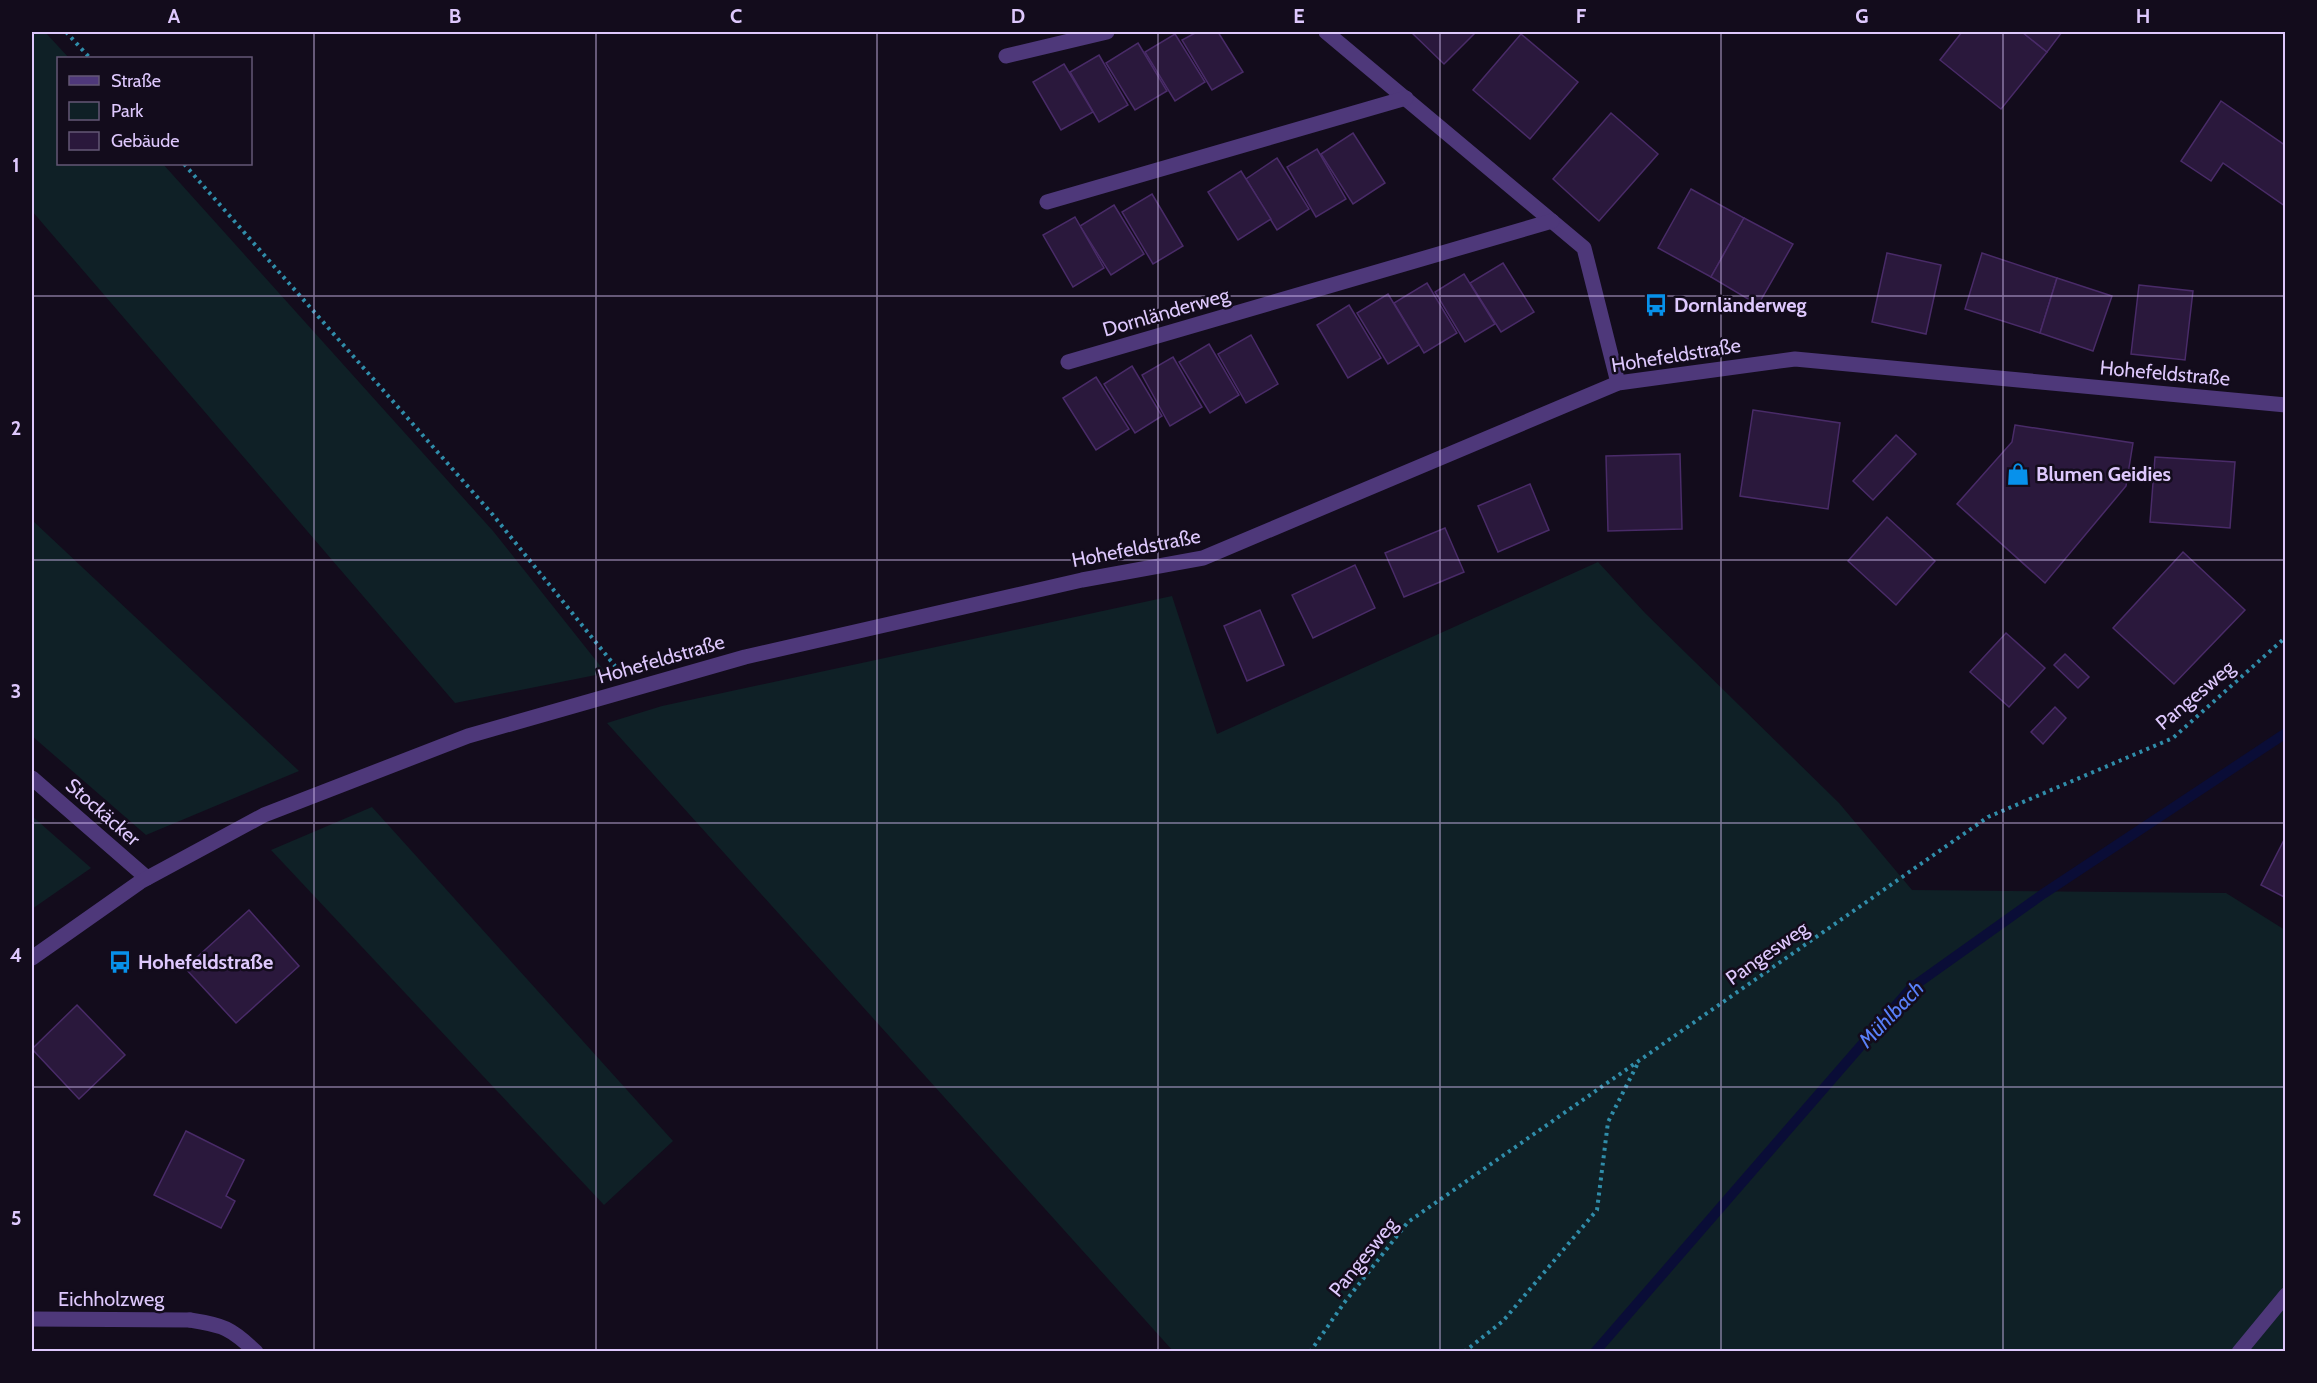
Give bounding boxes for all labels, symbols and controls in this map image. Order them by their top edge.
text: A [168,4,181,28]
text: B [449,4,461,28]
text: C [730,4,742,28]
text: D [1011,4,1025,28]
text: E [1293,4,1305,28]
text: F [1576,4,1587,28]
text: G [1855,4,1869,28]
text: H [2136,4,2150,28]
legend [57,57,252,165]
text: Straße [111,70,161,92]
text: Park [111,100,144,122]
text: Gebäude [111,130,180,152]
text: 1 [12,153,20,177]
street label: Dornländerweg [1100,282,1233,342]
bus stop icon: Dornländerweg [1643,292,1669,318]
place label: Dornländerweg [1674,293,1807,317]
street label: Hohefeldstraße [1610,333,1742,377]
street label: Hohefeldstraße [2099,355,2231,391]
text: 2 [11,416,21,440]
shop icon: Blumen Geidies [2005,461,2031,487]
place label: Blumen Geidies [2036,462,2171,486]
street label: Hohefeldstraße [1070,524,1202,572]
street label: Hohefeldstraße [595,629,727,689]
street label: Pangesweg [2151,655,2240,735]
text: 3 [11,679,21,703]
street label: Stockäcker [61,773,146,851]
street label: Pangesweg [1721,915,1814,990]
text: 4 [10,943,22,967]
bus stop icon: Hohefeldstraße [107,949,133,975]
place label: Hohefeldstraße [138,950,273,974]
water label: Mühlbach [1852,975,1929,1053]
text: 5 [11,1206,21,1230]
street label: Pangesweg [1324,1212,1403,1301]
street label: Eichholzweg [58,1287,165,1311]

